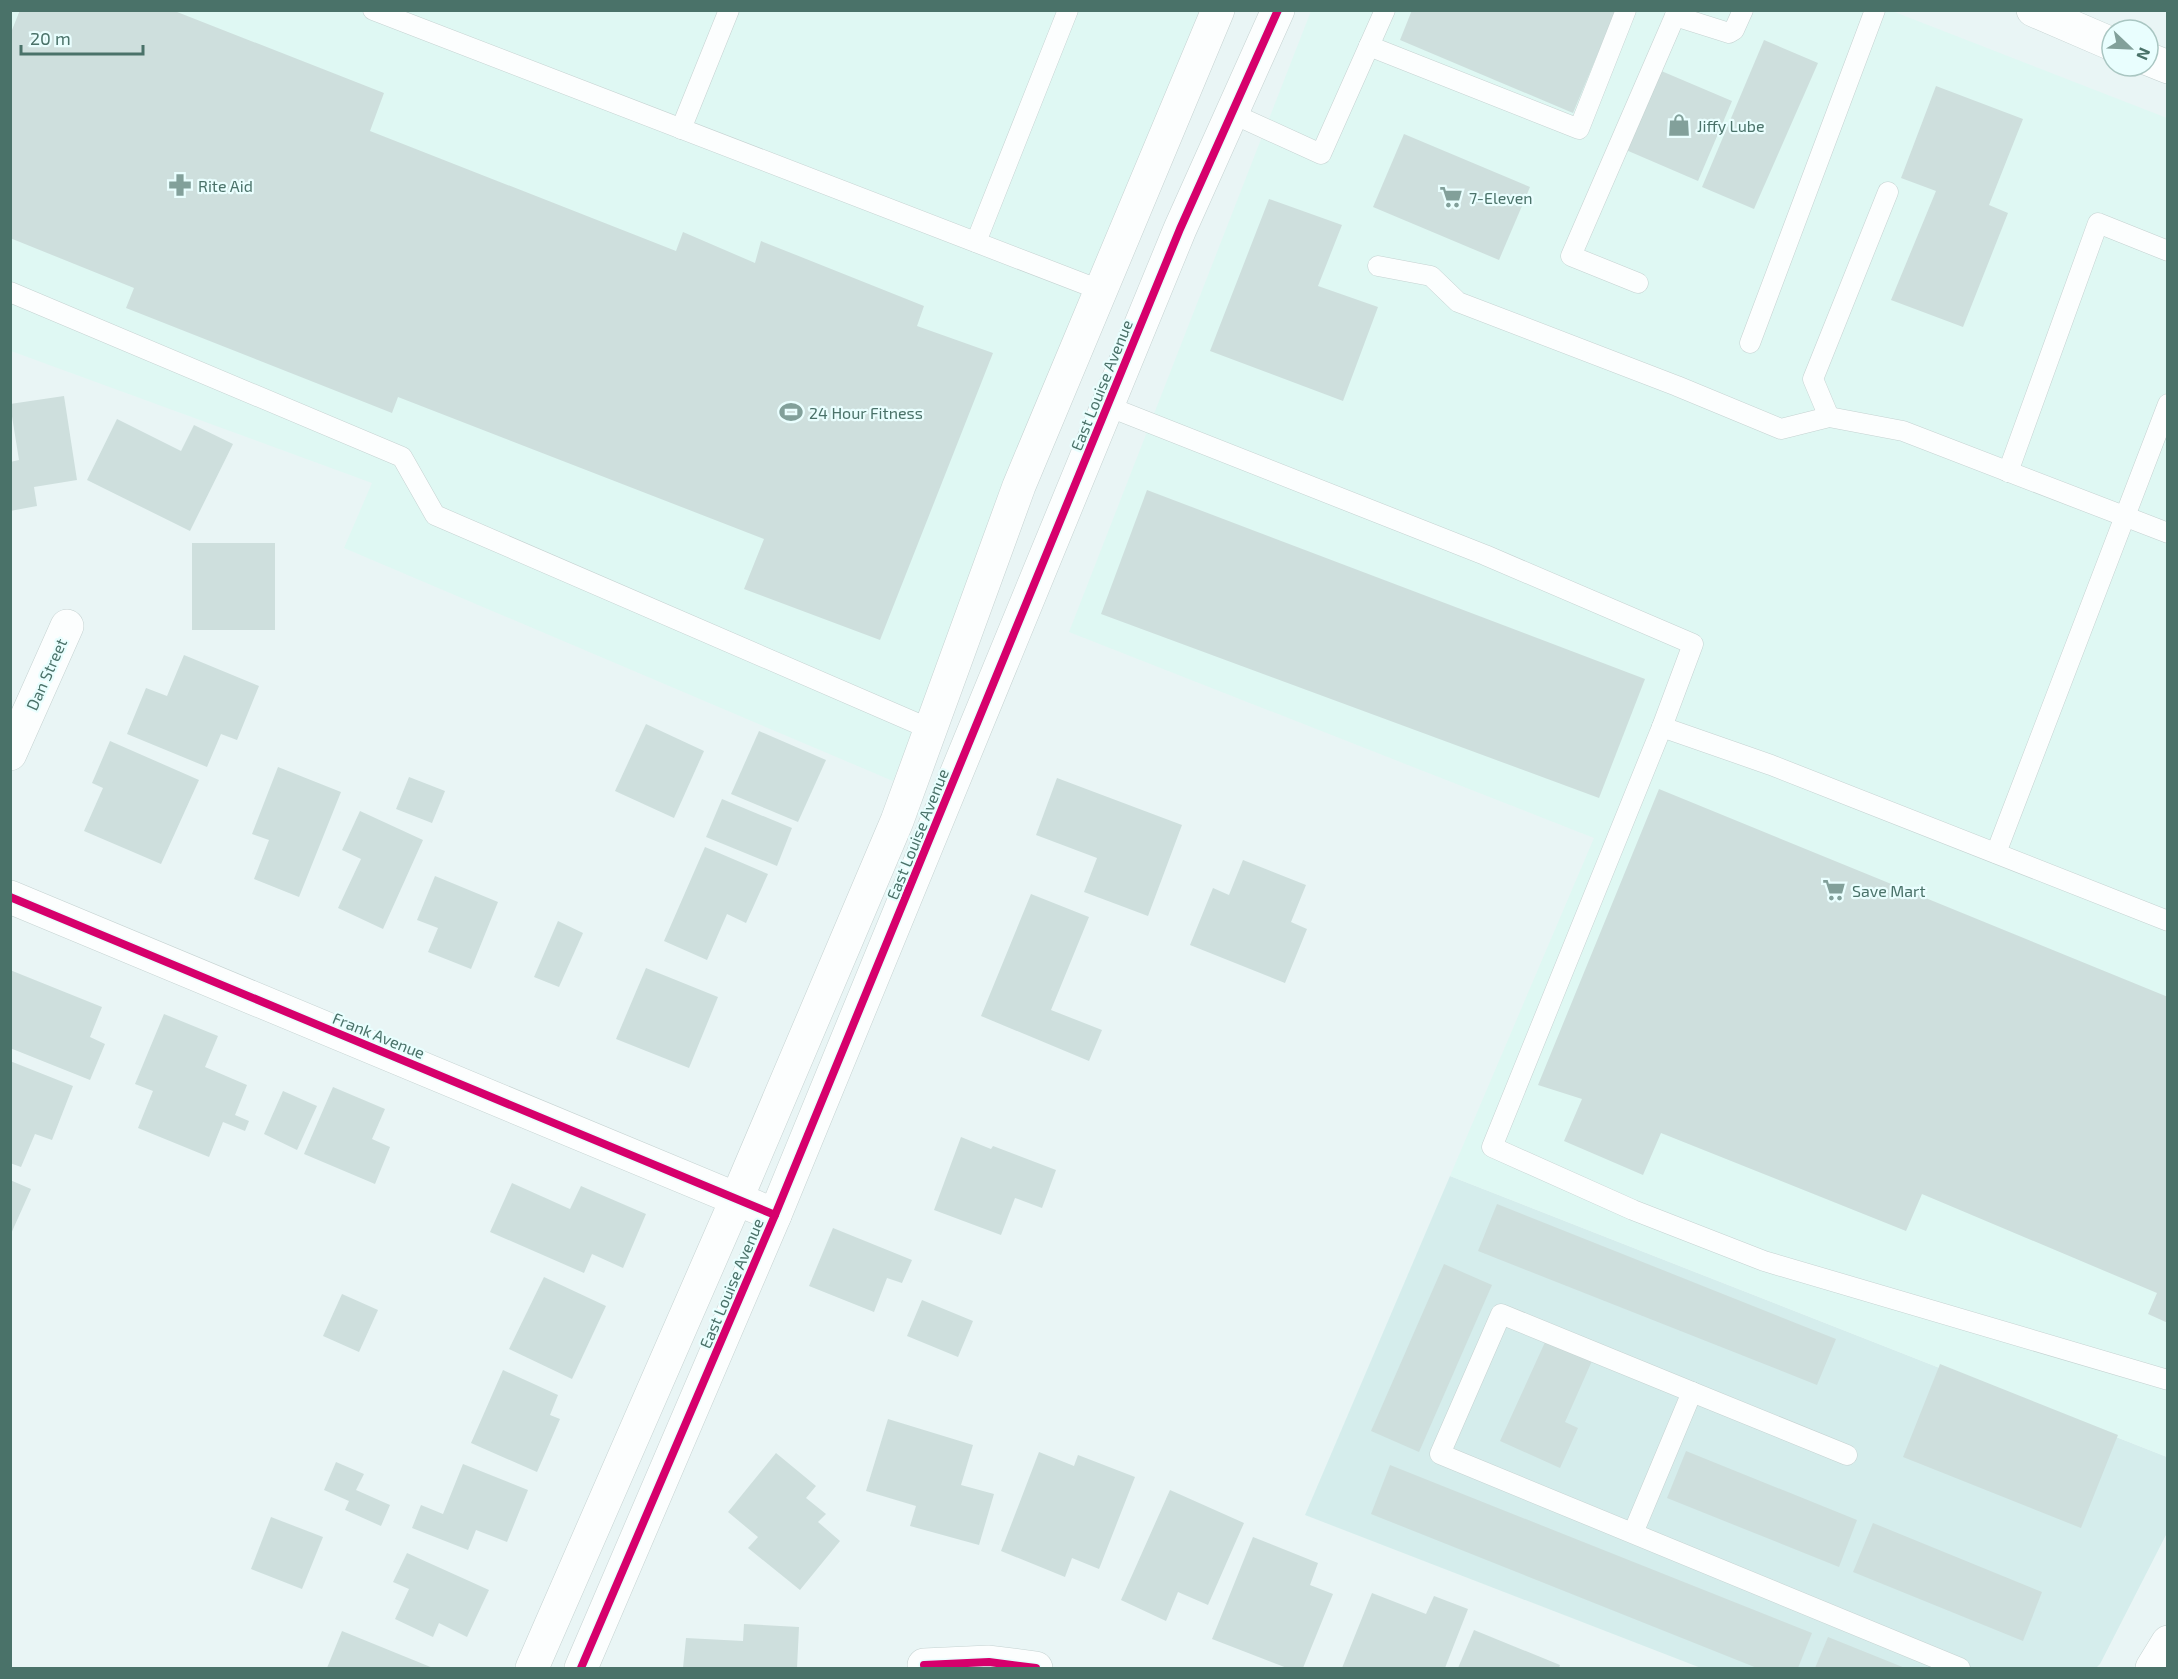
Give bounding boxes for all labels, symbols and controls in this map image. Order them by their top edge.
scale bar [21,18,142,56]
north arrow [2100,18,2160,78]
text: 20 m [30,27,71,49]
text: N [2133,45,2155,63]
shop icon: Jiffy Lube [1666,112,1692,138]
place label: Jiffy Lube [1697,116,1765,135]
pharmacy icon: Rite Aid [167,172,193,198]
place label: Rite Aid [198,176,253,195]
supermarket icon: 7-Eleven [1438,184,1464,210]
place label: 7-Eleven [1469,188,1533,207]
street label: East Louise Avenue [1066,317,1136,453]
sports icon: 24 Hour Fitness [778,399,804,425]
place label: 24 Hour Fitness [809,403,923,422]
street label: Dan Street [22,635,70,713]
street label: East Louise Avenue [882,766,952,902]
supermarket icon: Save Mart [1821,877,1847,903]
place label: Save Mart [1852,881,1926,900]
street label: Frank Avenue [330,1008,428,1062]
street label: East Louise Avenue [695,1215,767,1351]

